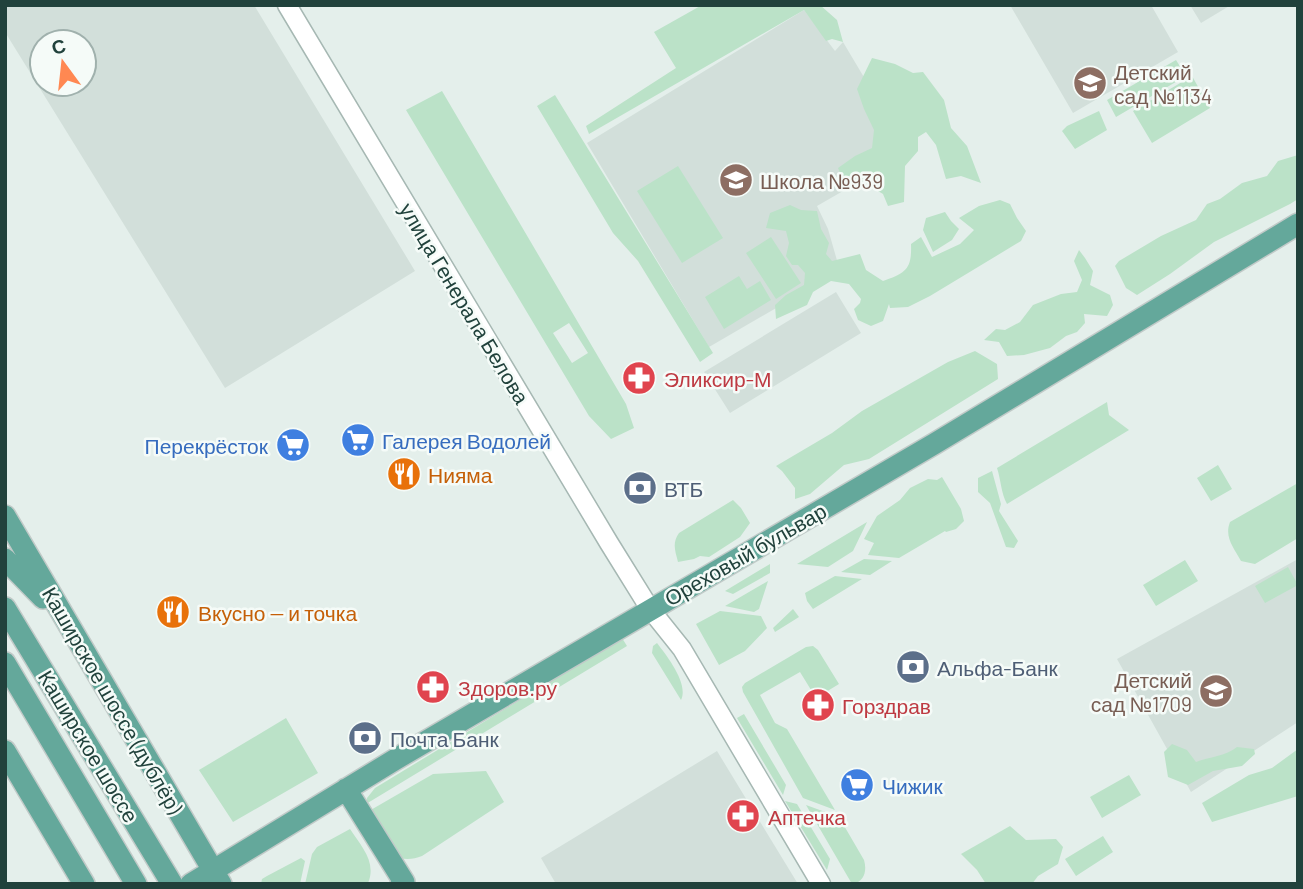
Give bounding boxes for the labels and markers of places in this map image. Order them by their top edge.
place label: Детский сад №1134 [1114,59,1212,108]
school or university icon: Детский сад №1134 [1071,64,1109,102]
school or university icon: Школа №939 [717,161,755,199]
place label: Школа №939 [760,168,883,193]
pharmacy icon: Эликсир-М [620,359,658,397]
place label: Эликсир-М [664,366,771,391]
supermarket icon: Галерея Водолей [339,421,377,459]
supermarket icon: Перекрёсток [274,426,312,464]
place label: Галерея Водолей [382,428,551,453]
place label: Перекрёсток [145,433,269,458]
restaurant icon: Нияма [385,455,423,493]
place label: Нияма [428,462,493,487]
bank icon: ВТБ [621,469,659,507]
place label: ВТБ [664,476,703,501]
restaurant icon: Вкусно — и точка [154,593,192,631]
place label: Вкусно — и точка [198,600,357,625]
bank icon: Альфа-Банк [894,648,932,686]
place label: Альфа-Банк [937,655,1058,680]
place label: Детский сад №1709 [1091,667,1192,716]
pharmacy icon: Здоров.ру [414,668,452,706]
school or university icon: Детский сад №1709 [1197,672,1235,710]
place label: Здоров.ру [458,675,557,700]
pharmacy icon: Горздрав [799,686,837,724]
place label: Горздрав [842,693,931,718]
bank icon: Почта Банк [346,719,384,757]
place label: Почта Банк [390,726,500,751]
supermarket icon: Чижик [838,766,876,804]
place label: Чижик [882,773,944,798]
pharmacy icon: Аптечка [724,797,762,835]
place label: Аптечка [768,804,846,829]

